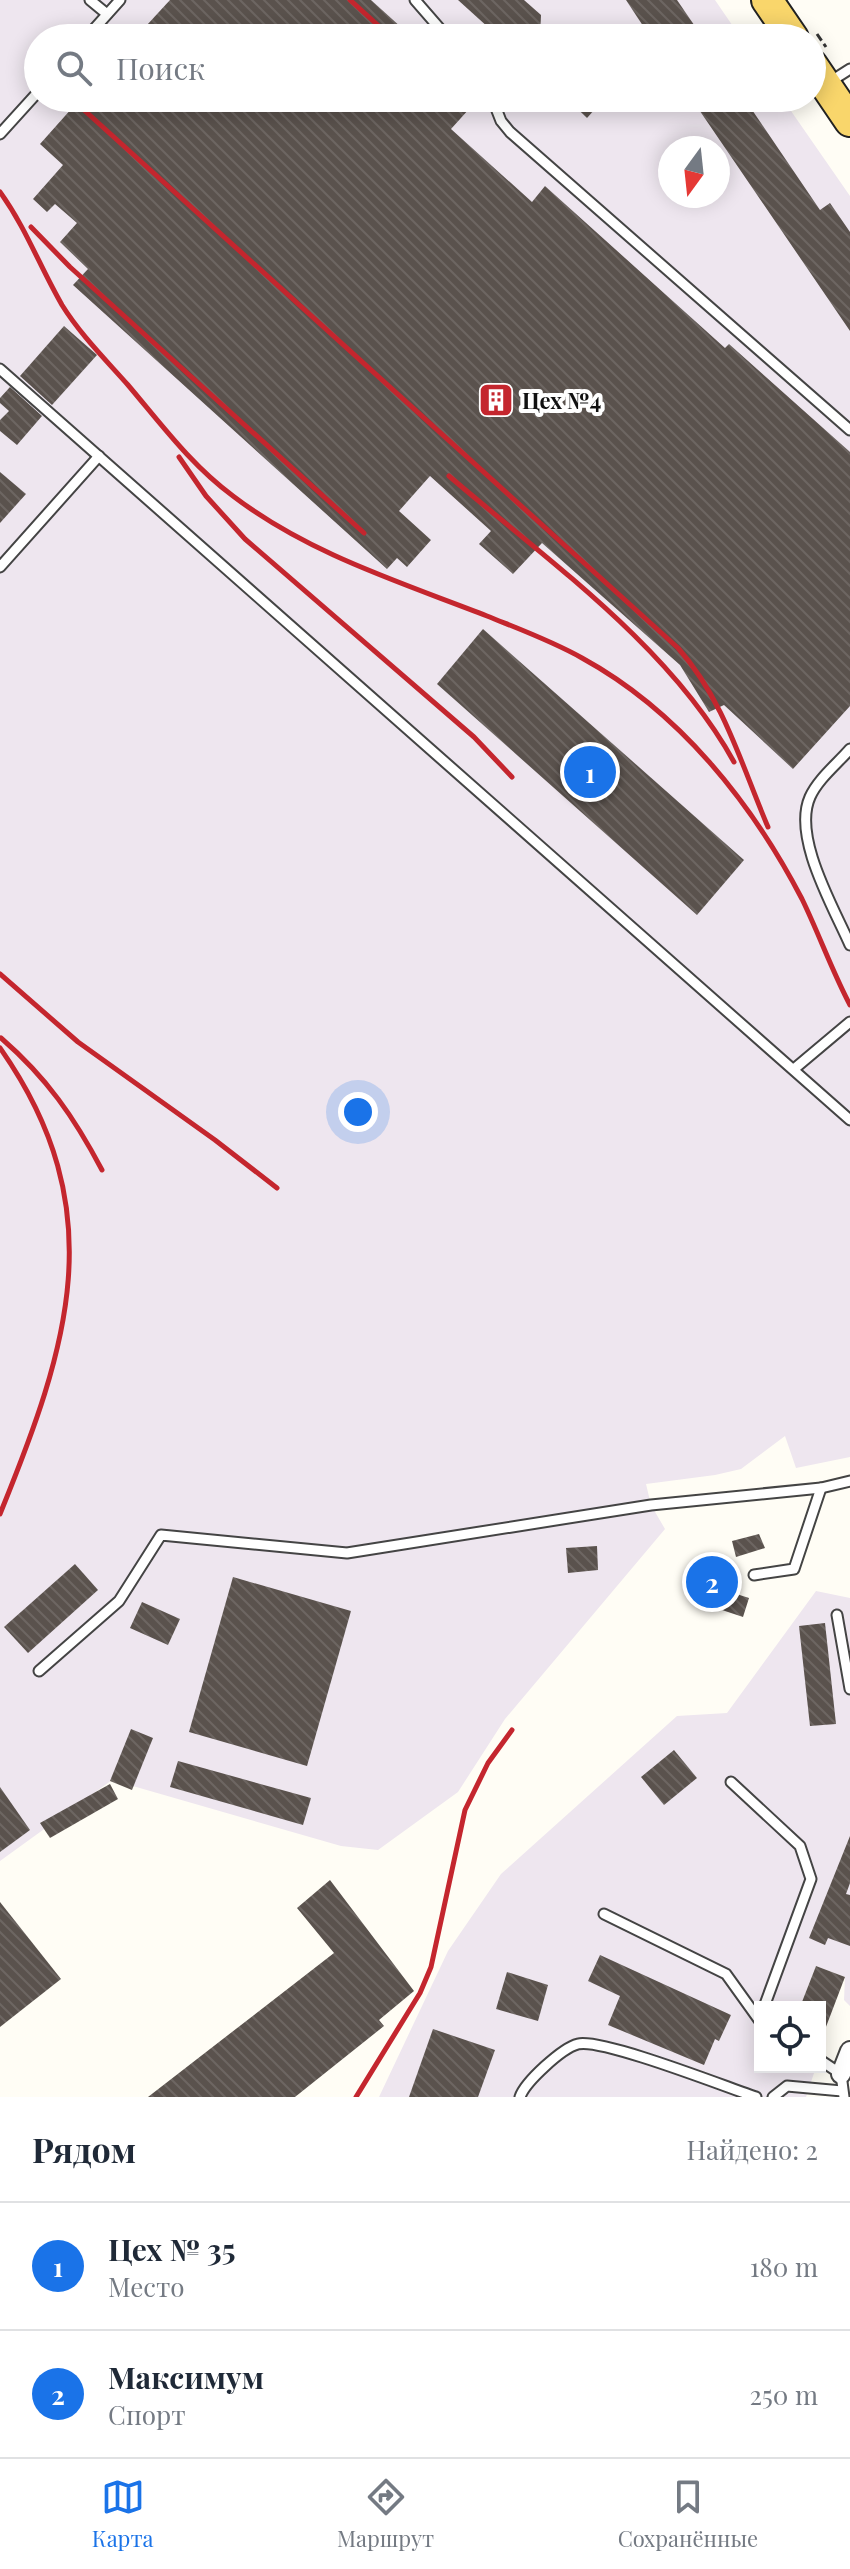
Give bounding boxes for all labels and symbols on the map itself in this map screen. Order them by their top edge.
north arrow [658,136,730,208]
building icon: Цех №4 [477,381,515,419]
place label: Цех №4 [522,385,601,415]
pin: 1 [564,742,616,802]
your location [338,1092,378,1132]
pin: 2 [686,1552,738,1612]

